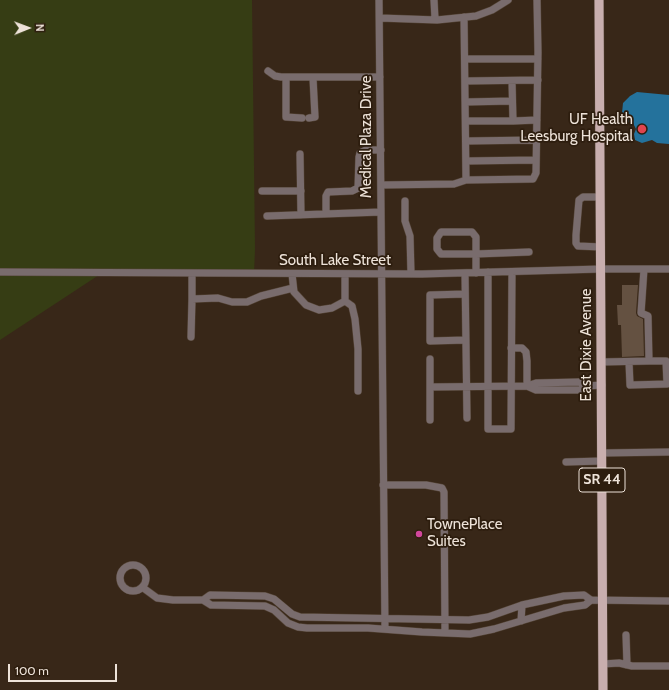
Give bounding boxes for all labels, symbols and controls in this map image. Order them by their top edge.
north arrow [8,8,48,48]
text: N [33,24,47,32]
street label: Medical Plaza Drive [358,76,376,198]
place label: UF Health Leesburg Hospital [520,111,633,146]
marker: UF Health Leesburg Hospital [636,123,648,135]
street label: South Lake Street [279,252,391,270]
street label: East Dixie Avenue [578,288,596,402]
road number: SR 44 [579,468,625,492]
place label: TownePlace Suites [427,516,502,551]
marker: TownePlace Suites [414,529,424,539]
scale bar [10,656,119,682]
text: 100 m [15,663,49,678]

